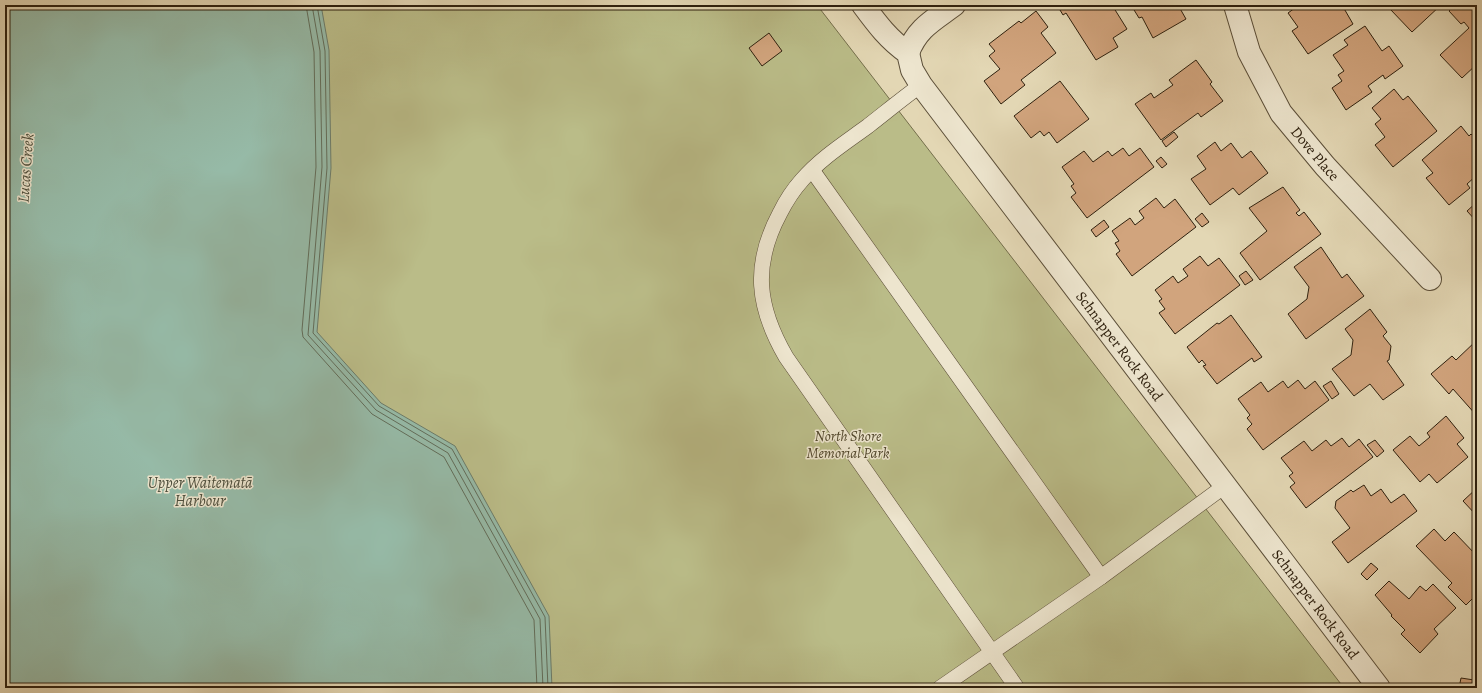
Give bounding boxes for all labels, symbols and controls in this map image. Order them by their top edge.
street label: Dove Place [1286,122,1344,186]
water label: Lucas Creek [13,133,39,203]
street label: Schnapper Rock Road [1071,287,1168,406]
park label: North Shore Memorial Park [807,426,890,463]
water label: Upper Waitematā Harbour [148,472,253,512]
street label: Schnapper Rock Road [1267,545,1364,664]

